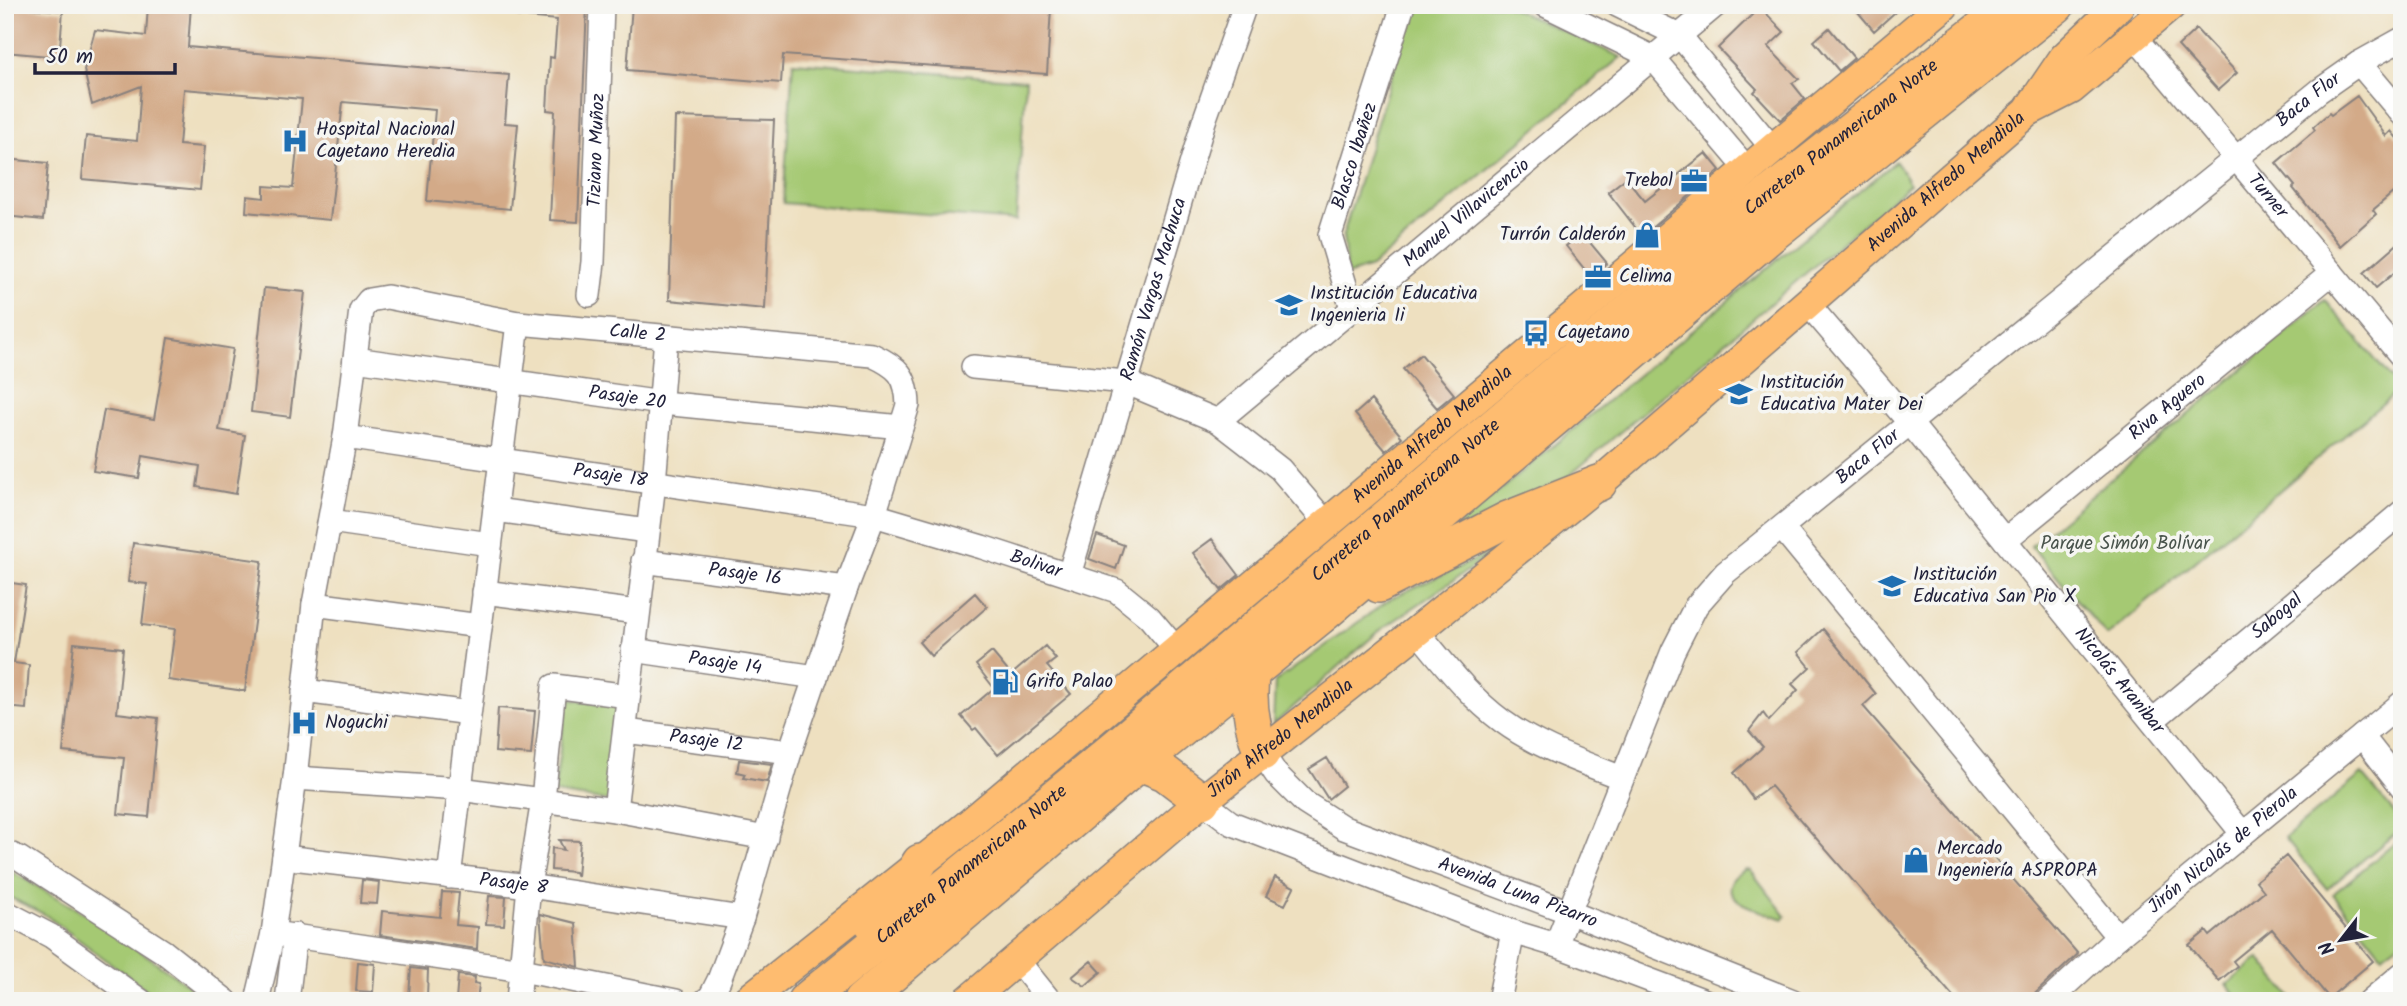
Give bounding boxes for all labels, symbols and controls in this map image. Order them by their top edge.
scale bar [35,32,175,76]
text: 50 m [46,41,93,74]
street label: Carretera Panamericana Norte [1737,51,1946,224]
street label: Baca Flor [2269,64,2349,135]
street label: Tiziano Muñoz [580,93,614,208]
street label: Blasco Ibañez [1324,99,1386,213]
street label: Avenida Alfredo Mendiola [1860,104,2033,260]
place label: Hospital Nacional Cayetano Heredia [316,115,455,167]
hospital icon: Hospital Nacional Cayetano Heredia [280,126,310,156]
street label: Manuel Villavicencio [1396,151,1537,276]
place label: Trebol [1625,166,1673,196]
office icon: Trebol [1679,166,1709,196]
street label: Turner [2240,167,2296,227]
street label: Ramón Vargas Machuca [1113,194,1195,385]
place label: Turrón Calderón [1500,220,1626,250]
shop icon: Turrón Calderón [1632,220,1662,250]
office icon: Celima [1583,262,1613,292]
place label: Celima [1619,262,1672,292]
place label: Institución Educativa Ingenieria Ii [1310,279,1478,331]
school or university icon: Institución Educativa Ingenieria Ii [1274,290,1304,320]
street label: Calle 2 [608,316,667,351]
bus stop icon: Cayetano [1521,318,1551,348]
place label: Cayetano [1557,318,1630,348]
street label: Avenida Alfredo Mendiola [1345,358,1520,512]
street label: Riva Aguero [2122,366,2213,448]
place label: Institución Educativa Mater Dei [1760,368,1924,420]
street label: Pasaje 20 [587,378,668,418]
school or university icon: Institución Educativa Mater Dei [1724,379,1754,409]
street label: Carretera Panamericana Norte [1304,411,1508,590]
street label: Baca Flor [1829,420,1908,492]
street label: Pasaje 18 [571,456,650,496]
park label: Parque Simón Bolívar [2040,529,2211,559]
street label: Bolivar [1006,542,1067,588]
street label: Pasaje 16 [707,555,784,594]
place label: Institución Educativa San Pio X [1913,560,2076,612]
school or university icon: Institución Educativa San Pio X [1877,571,1907,601]
street label: Sabogal [2244,585,2310,647]
street label: Nicolás Aranibar [2066,621,2173,742]
street label: Pasaje 14 [686,643,764,684]
fuel station icon: Grifo Palao [990,667,1020,697]
place label: Grifo Palao [1026,667,1113,697]
street label: Jirón Alfredo Mendiola [1201,671,1360,806]
hospital icon: Noguchi [289,708,319,738]
place label: Noguchi [325,708,389,738]
street label: Pasaje 12 [668,722,745,761]
street label: Carretera Panamericana Norte [869,777,1075,953]
street label: Jirón Nicolás de Pierola [2141,779,2305,922]
place label: Mercado Ingeniería ASPROPA [1937,834,2098,886]
shop icon: Mercado Ingeniería ASPROPA [1901,845,1931,875]
street label: Avenida Luna Pizarro [1434,849,1602,937]
street label: Pasaje 8 [477,865,550,904]
north arrow [2306,904,2376,974]
text: N [2312,935,2344,961]

